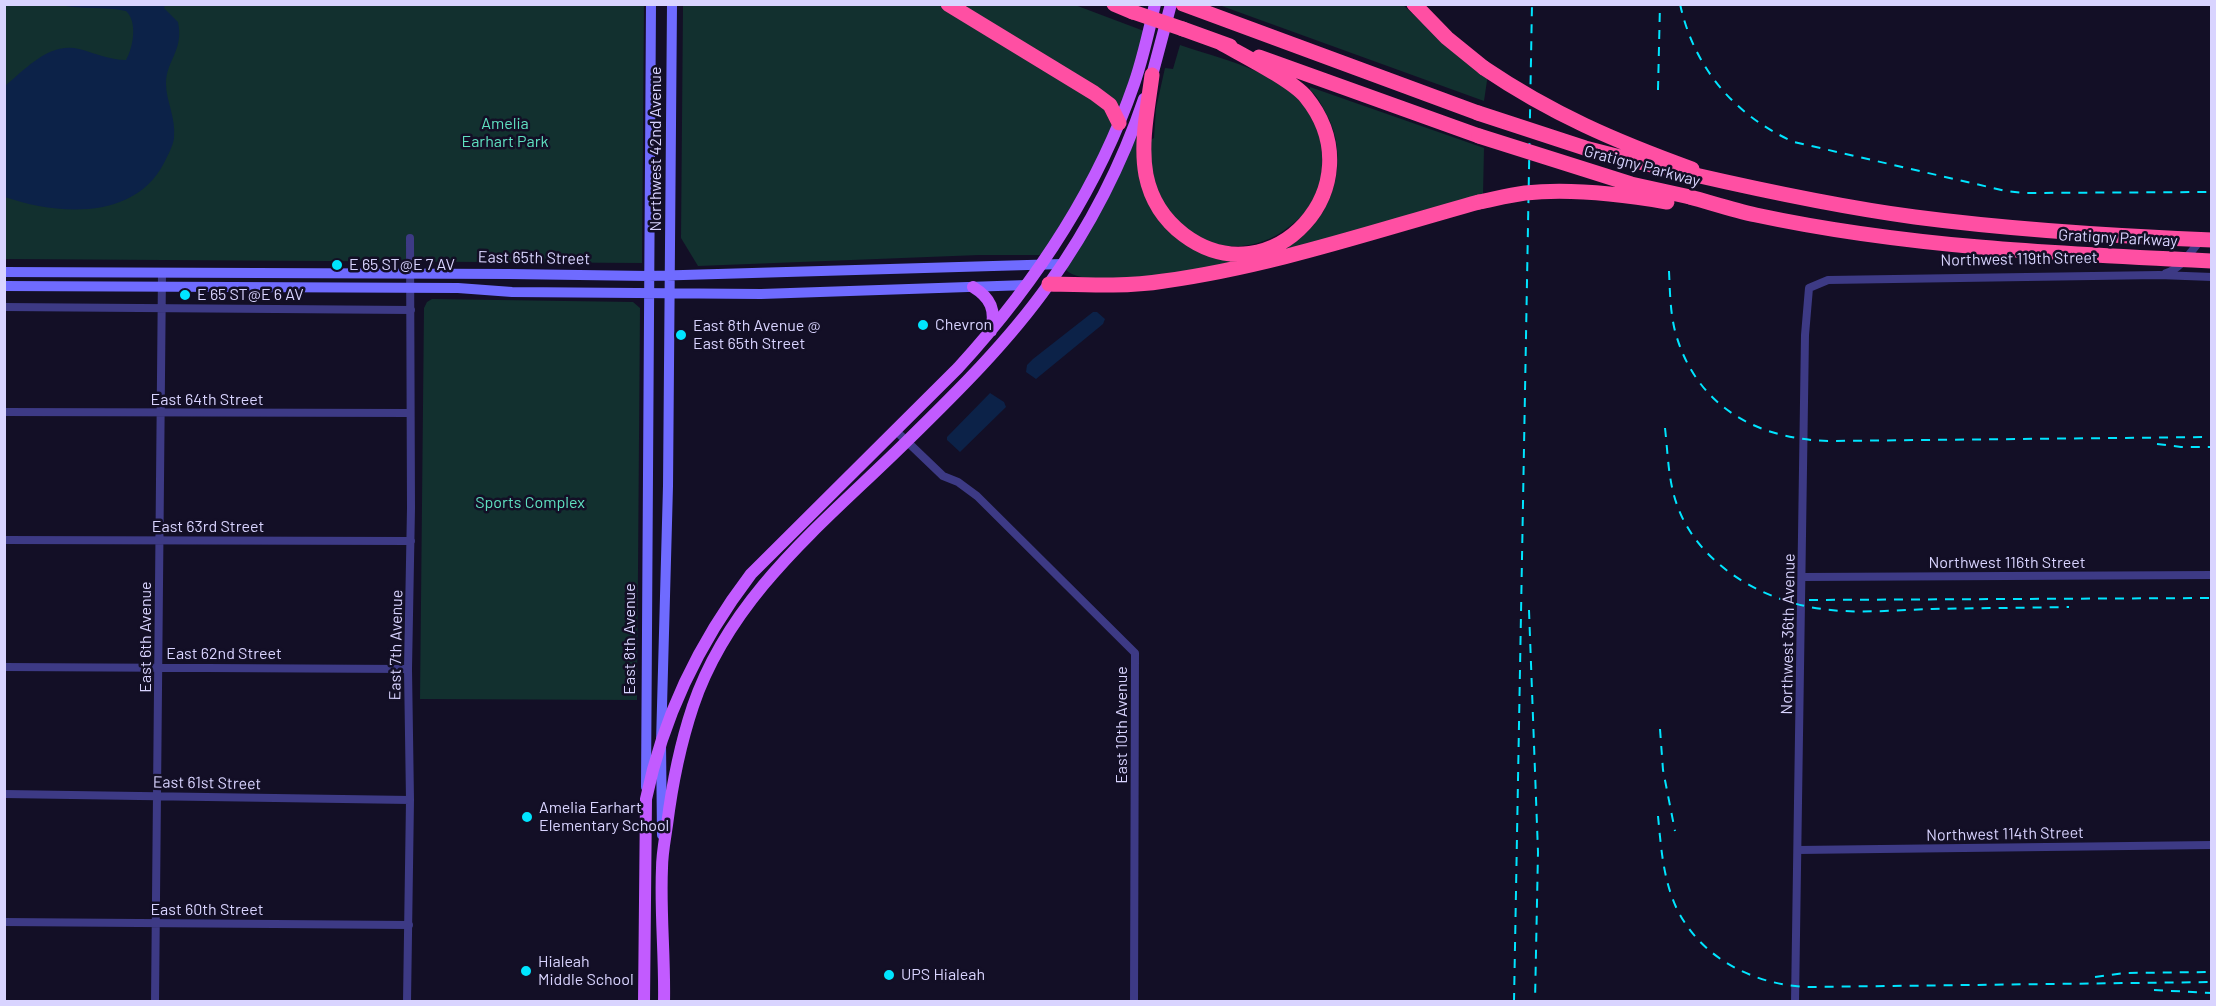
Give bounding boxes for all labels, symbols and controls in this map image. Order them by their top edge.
street label: Northwest 42nd Avenue [646,67,666,231]
park label: Amelia Earhart Park [462,114,548,152]
street label: Gratigny Parkway [1582,141,1702,191]
street label: Gratigny Parkway [2058,225,2178,251]
street label: East 65th Street [478,247,590,269]
street label: Northwest 119th Street [1940,248,2098,270]
place label: E 65 ST@E 7 AV [349,255,455,275]
marker: E 65 ST@E 7 AV [330,258,344,272]
place label: E 65 ST@E 6 AV [197,285,304,305]
marker: E 65 ST@E 6 AV [178,288,192,302]
place label: Chevron [935,315,992,335]
place label: East 8th Avenue @ East 65th Street [693,316,821,354]
marker: Chevron [916,318,930,332]
marker: East 8th Avenue @ East 65th Street [674,328,688,342]
street label: East 64th Street [151,390,263,410]
park label: Sports Complex [475,493,585,513]
street label: East 63rd Street [152,517,264,537]
street label: Northwest 36th Avenue [1777,553,1799,715]
street label: Northwest 116th Street [1928,553,2086,573]
street label: East 6th Avenue [136,581,156,693]
street label: East 8th Avenue [620,583,640,695]
street label: East 7th Avenue [385,590,407,700]
street label: East 62nd Street [166,644,282,664]
street label: East 10th Avenue [1112,666,1132,784]
street label: East 61st Street [153,772,261,794]
place label: Amelia Earhart Elementary School [539,798,669,836]
marker: Amelia Earhart Elementary School [520,810,534,824]
street label: Northwest 114th Street [1926,823,2084,845]
street label: East 60th Street [150,900,264,920]
place label: Hialeah Middle School [538,952,634,990]
marker: Hialeah Middle School [519,964,533,978]
place label: UPS Hialeah [901,965,985,985]
marker: UPS Hialeah [882,968,896,982]

